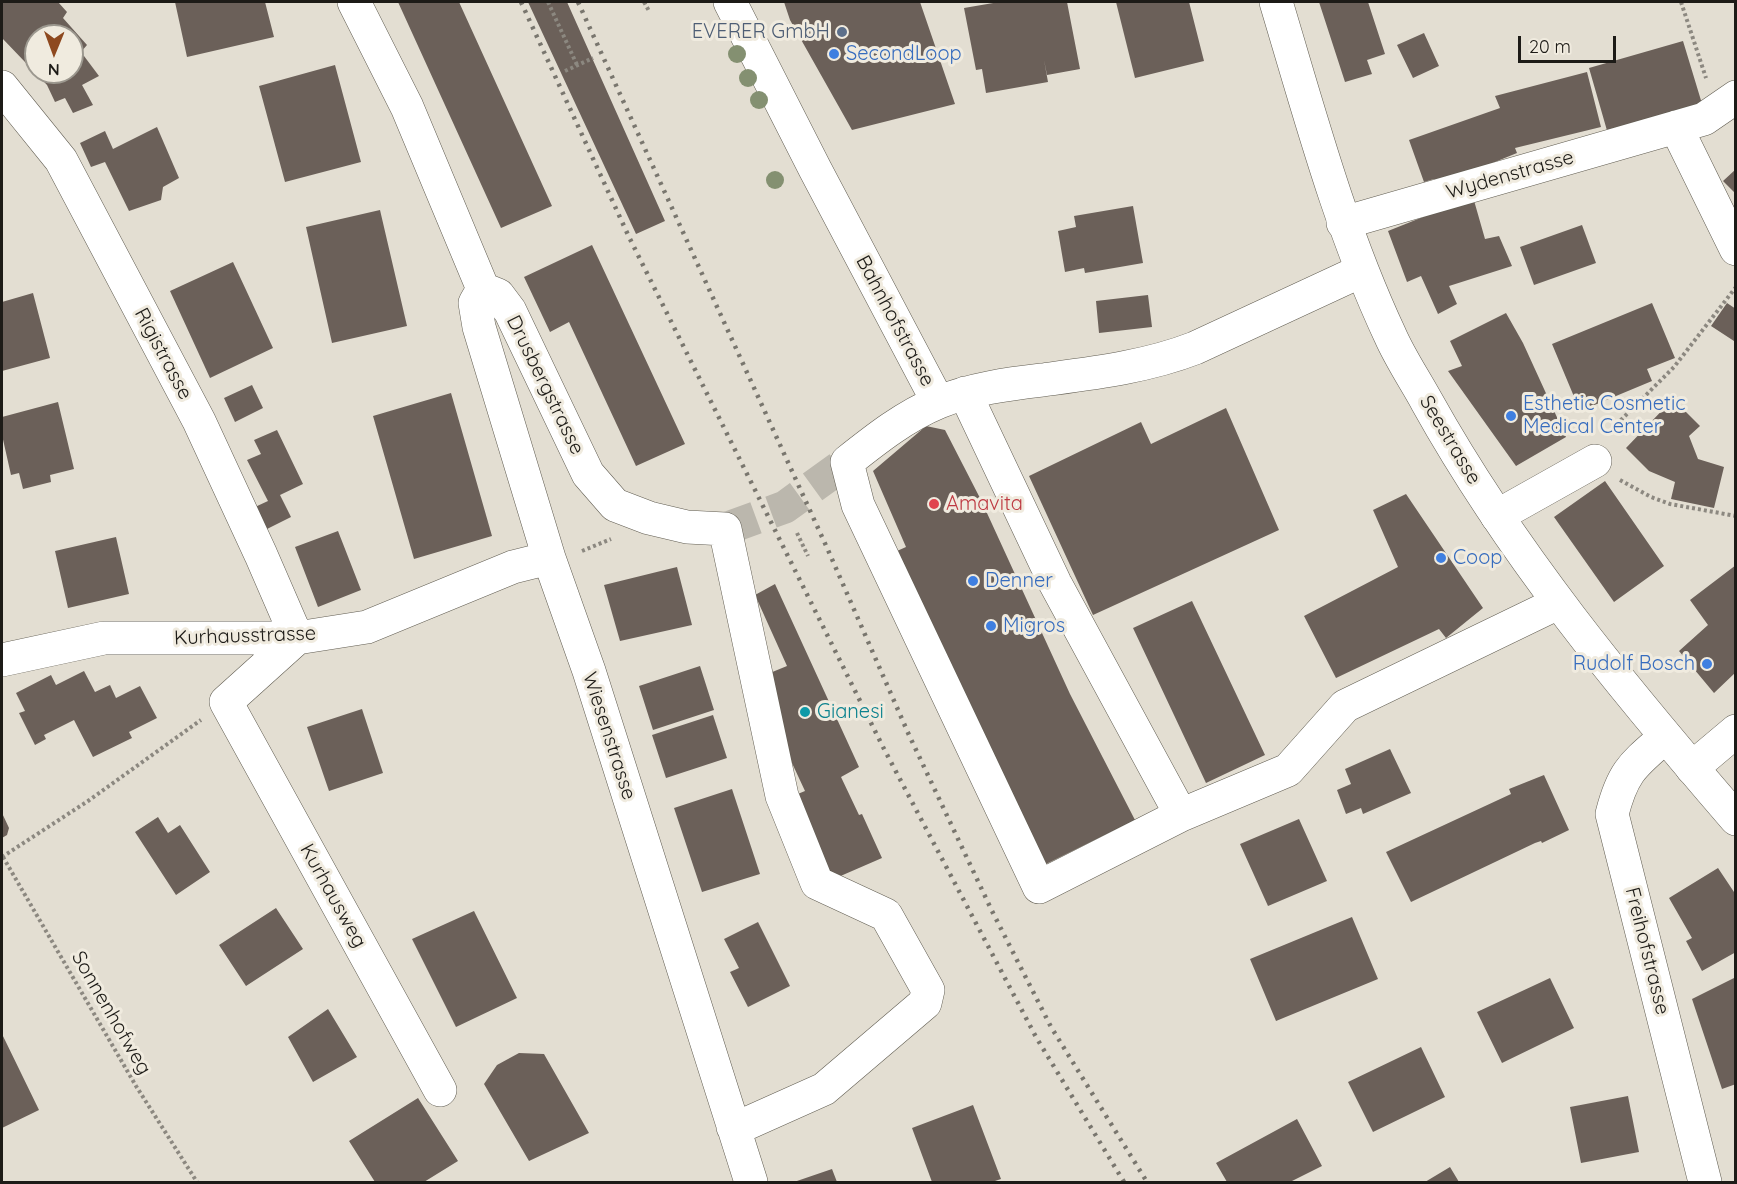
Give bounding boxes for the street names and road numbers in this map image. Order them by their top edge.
street label: Wydenstrasse [1444,145,1576,205]
street label: Bahnhofstrasse [850,252,940,390]
street label: Rigistrasse [129,304,197,404]
street label: Drusbergstrasse [501,312,589,458]
street label: Seestrasse [1414,391,1486,489]
street label: Kurhausstrasse [174,622,316,650]
street label: Wiesenstrasse [577,669,641,803]
street label: Kurhausweg [295,840,371,952]
street label: Freihofstrasse [1620,885,1674,1017]
street label: Sonnenhofweg [66,947,156,1079]

